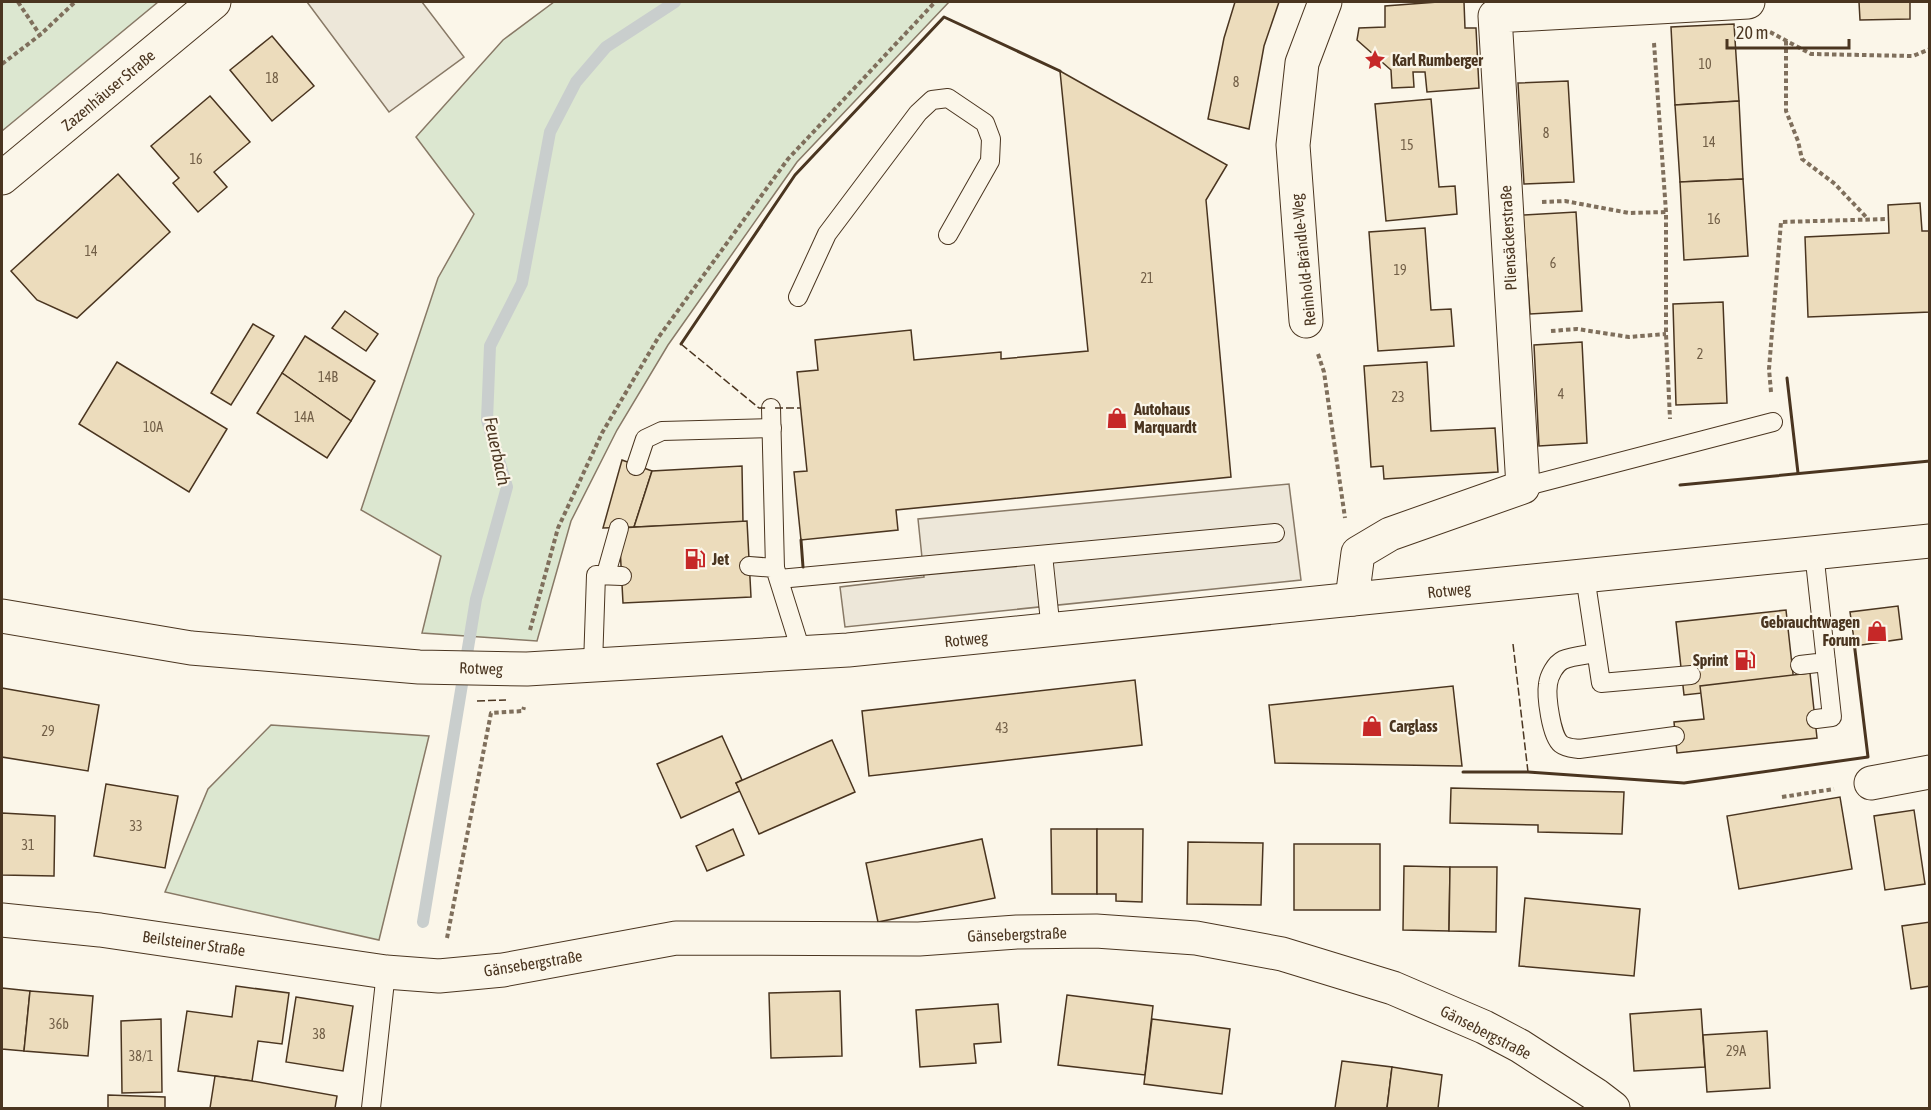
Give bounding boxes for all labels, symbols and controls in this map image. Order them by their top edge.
scale bar [1727,12,1848,50]
text: 20 m [1736,22,1768,43]
street label: Zazenhäuser Straße [58,46,158,134]
place icon: Karl Rumberger [1363,48,1387,72]
place label: Karl Rumberger [1392,51,1483,69]
house number: 10 [1698,56,1712,72]
house number: 18 [265,70,279,86]
house number: 8 [1233,74,1240,90]
house number: 8 [1543,125,1550,141]
house number: 14 [1702,134,1716,150]
house number: 15 [1400,137,1414,153]
house number: 16 [189,151,203,167]
street label: Pliensäckerstraße [1496,185,1520,291]
street label: Reinhold-Brändle-Weg [1287,193,1320,327]
house number: 16 [1707,211,1721,227]
house number: 14 [84,243,98,259]
house number: 6 [1550,255,1557,271]
house number: 19 [1393,262,1407,278]
house number: 21 [1140,270,1154,286]
house number: 2 [1697,346,1703,362]
house number: 14B [318,369,338,385]
house number: 4 [1558,386,1565,402]
house number: 23 [1391,389,1405,405]
place label: Autohaus Marquardt [1133,400,1197,436]
shop icon: Autohaus Marquardt [1105,406,1129,430]
house number: 14A [294,409,314,425]
water label: Feuerbach [480,415,515,487]
house number: 10A [143,419,163,435]
fuel station icon: Jet [683,547,707,571]
place label: Jet [711,550,729,568]
street label: Rotweg [1426,579,1472,602]
place label: Gebrauchtwagen Forum [1760,613,1860,649]
shop icon: Gebrauchtwagen Forum [1865,619,1889,643]
street label: Rotweg [943,628,989,651]
fuel station icon: Sprint [1733,648,1757,672]
place label: Sprint [1693,651,1728,669]
street label: Rotweg [459,658,503,679]
shop icon: Carglass [1360,714,1384,738]
place label: Carglass [1389,717,1438,735]
house number: 43 [995,720,1009,736]
house number: 29 [41,723,55,739]
house number: 33 [129,818,143,834]
house number: 31 [21,837,35,853]
street label: Gänsebergstraße [967,923,1067,946]
street label: Beilsteiner Straße [141,927,247,959]
street label: Gänsebergstraße [482,946,584,981]
street label: Gänsebergstraße [1437,1001,1534,1063]
house number: 36b [49,1016,69,1032]
house number: 38 [312,1026,326,1042]
house number: 29A [1726,1043,1746,1059]
house number: 38/1 [129,1048,153,1064]

